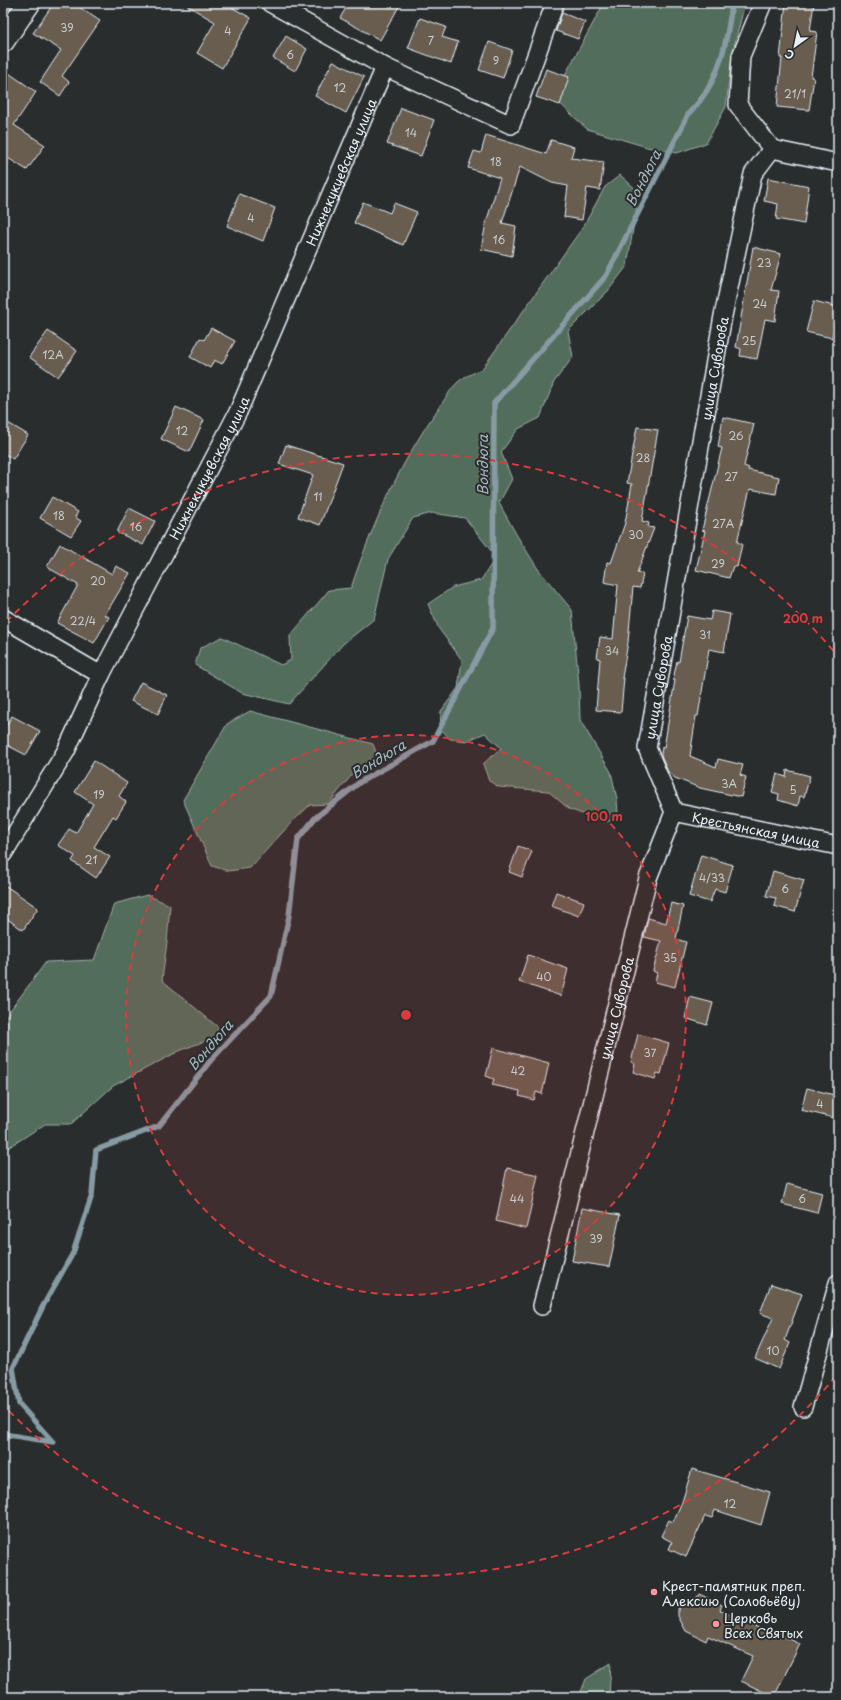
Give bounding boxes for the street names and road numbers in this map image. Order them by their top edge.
street label: Нижнекукуевская улица [300,94,381,249]
street label: улица Суворова [695,314,732,421]
street label: Нижнекукуевская улица [164,392,253,543]
street label: улица Суворова [639,633,676,741]
street label: Крестьянская улица [691,807,823,852]
street label: улица Суворова [594,954,638,1061]

